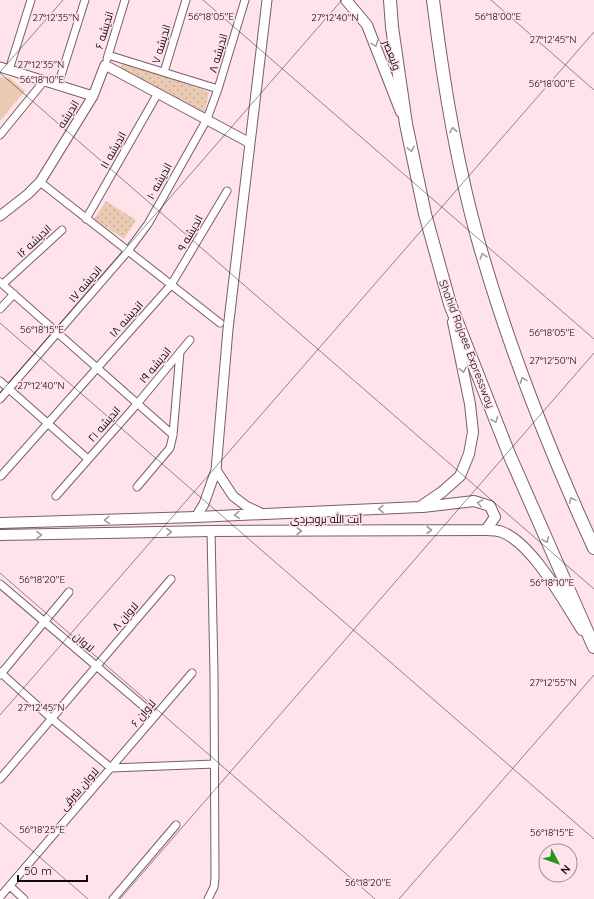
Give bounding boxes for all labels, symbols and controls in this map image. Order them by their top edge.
street label: اندیشه ۶ [92,9,116,51]
text: 56°18'05"E [188,10,234,23]
text: 56°18'00"E [475,10,522,23]
text: 27°12'35"N [33,11,79,24]
text: 27°12'40"N [311,11,359,24]
street label: اندیشه ۷ [148,23,174,65]
street label: اندیشه ۸ [205,32,231,74]
text: 27°12'45"N [530,33,576,46]
street label: ولیعصر [379,37,404,72]
one-way arrow [370,40,378,47]
text: 27°12'35"N [18,58,64,71]
text: 56°18'10"E [20,73,64,86]
text: 56°18'00"E [529,77,576,90]
street label: اندیشه [54,97,82,131]
one-way arrow [450,126,458,133]
street label: اندیشه ۱۱ [97,129,129,171]
one-way arrow [407,146,415,153]
street label: اندیشه ۱۰ [143,160,175,202]
street label: اندیشه ۹ [174,212,206,254]
street label: اندیشه ۱۶ [14,221,54,261]
one-way arrow [479,253,488,260]
street label: اندیشه ۱۷ [65,263,105,305]
street label: Shahid Rajaee Expressway [436,278,498,410]
street label: اندیشه ۱۸ [106,298,146,340]
text: 56°18'15"E [20,323,64,336]
text: 56°18'05"E [529,326,575,339]
street label: اندیشه ۱۹ [136,344,174,386]
text: 27°12'50"N [529,354,577,367]
one-way arrow [458,367,466,373]
one-way arrow [520,376,528,383]
text: 27°12'40"N [17,379,65,392]
street label: اندیشه ۲۱ [85,403,123,445]
one-way arrow [491,416,499,423]
one-way arrow [569,497,577,504]
one-way arrow [476,499,483,507]
one-way arrow [378,505,384,514]
one-way arrow [234,511,240,520]
street label: آیت الله بروجردی [290,511,362,526]
one-way arrow [104,515,110,524]
one-way arrow [426,526,432,534]
one-way arrow [296,527,302,535]
one-way arrow [166,528,172,536]
one-way arrow [36,530,42,539]
one-way arrow [541,535,549,543]
text: 56°18'20"E [19,573,65,586]
text: 56°18'10"E [530,576,574,589]
street label: لاوان ۸ [109,599,141,633]
street label: لاوان [71,629,97,655]
text: 27°12'55"N [530,676,576,689]
street label: لاوان ۶ [127,696,159,730]
text: 27°12'45"N [18,701,64,714]
street label: لاوان شرقی [56,764,102,814]
text: 56°18'25"E [19,823,65,836]
text: 56°18'15"E [530,826,574,839]
north arrow [538,843,578,883]
scale bar [18,857,87,883]
text: N [558,862,573,877]
text: 50 m [24,863,52,878]
text: 56°18'20"E [345,876,391,889]

